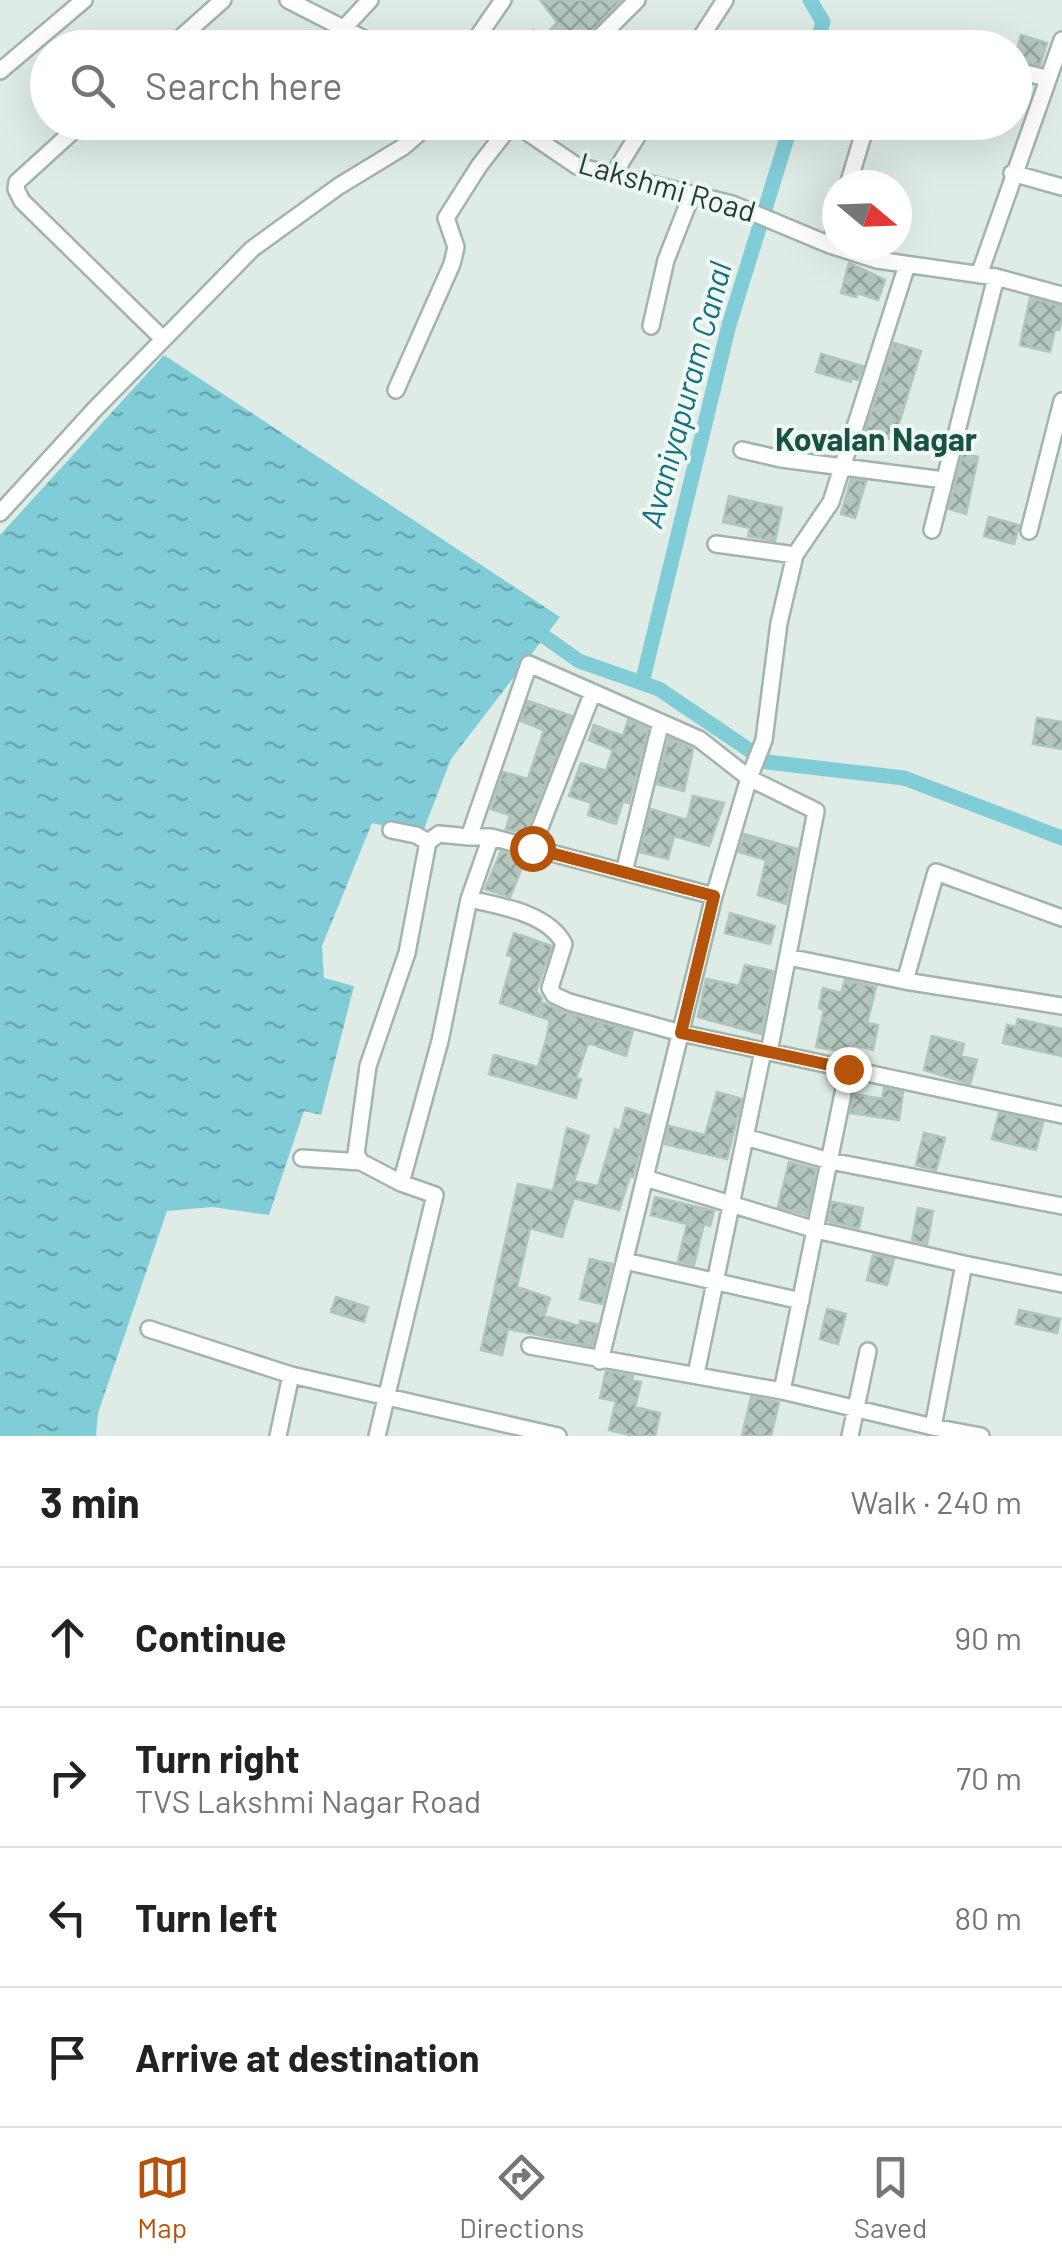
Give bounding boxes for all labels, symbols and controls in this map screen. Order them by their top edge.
search box [30,30,1032,140]
icon: search [65,58,120,113]
text: Search here [145,62,343,108]
street label: Lakshmi Road [575,144,760,229]
north arrow [822,170,912,260]
water label: Avaniyapuram Canal [630,257,738,532]
district label: Kovalan Nagar [775,419,977,457]
route start [510,826,556,872]
route end [826,1047,872,1093]
text: 3 min [40,1476,140,1526]
text: Walk · 240 m [850,1482,1022,1520]
icon: ahead [40,1610,95,1665]
text: Continue [135,1614,286,1660]
text: 90 m [954,1618,1022,1656]
text: Turn right [135,1735,300,1781]
icon: right [40,1750,95,1805]
text: 70 m [956,1758,1022,1796]
text: TVS Lakshmi Nagar Road [135,1781,481,1819]
icon: left [40,1890,95,1945]
text: Turn left [135,1894,278,1940]
text: 80 m [954,1898,1022,1936]
icon: arrive [40,2030,95,2085]
text: Arrive at destination [135,2034,480,2080]
tab: Map [135,2150,190,2244]
tab: Directions [459,2150,584,2244]
tab: Saved [854,2150,927,2244]

